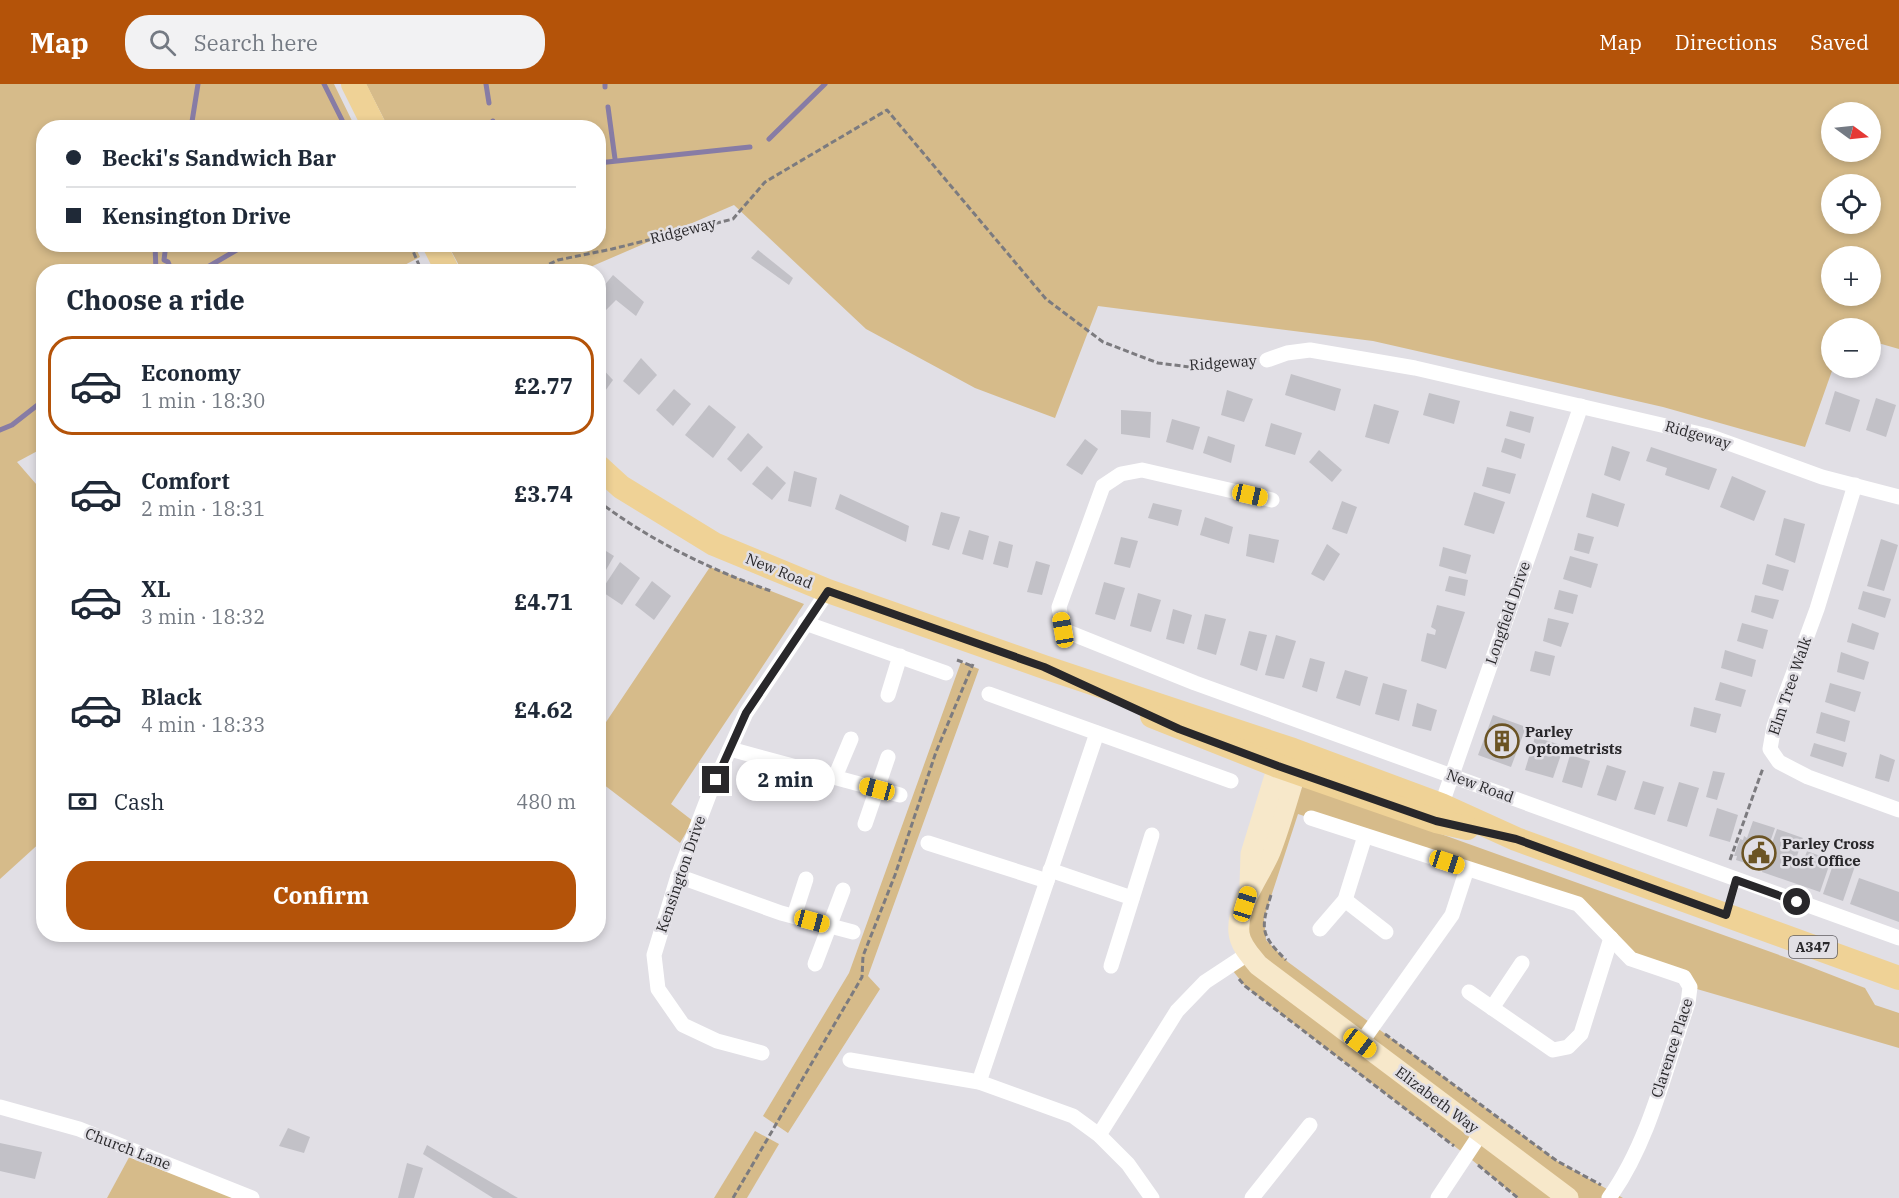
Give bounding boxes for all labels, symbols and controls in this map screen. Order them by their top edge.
search box [125,15,545,69]
text: Map [30,24,89,61]
icon: search [146,26,179,59]
text: Search here [194,28,318,57]
text: Map [1599,28,1642,56]
text: Directions [1675,28,1777,56]
text: Saved [1810,28,1869,56]
north arrow [1821,102,1881,162]
map controls [1821,102,1881,378]
text: Becki's Sandwich Bar [102,143,336,172]
button: locate [1821,174,1881,234]
text: Kensington Drive [102,201,291,230]
street label: Ridgeway [648,213,718,248]
button: + [1821,246,1881,306]
text: Choose a ride [66,282,245,317]
button: − [1821,318,1881,378]
street label: Ridgeway [1189,351,1257,374]
text: Economy [141,358,241,387]
icon: car [69,359,123,413]
text: £2.77 [514,371,573,400]
text: 1 min · 18:30 [141,387,265,414]
street label: Ridgeway [1663,416,1733,453]
text: Comfort [141,466,230,495]
icon: car [69,467,123,521]
text: £3.74 [514,479,573,508]
car [1230,482,1270,508]
text: 2 min · 18:31 [141,495,265,522]
street label: New Road [743,549,815,593]
street label: Longfield Drive [1481,559,1534,667]
text: XL [141,574,171,603]
icon: car [69,575,123,629]
text: £4.71 [514,587,573,616]
text: 3 min · 18:32 [141,603,265,630]
car [1051,611,1075,649]
street label: Elm Tree Walk [1764,634,1815,737]
text: Black [141,682,202,711]
icon: car [69,683,123,737]
text: £4.62 [514,695,573,724]
text: 4 min · 18:33 [141,711,265,738]
place label: Parley Optometrists [1525,722,1622,758]
building icon: Parley Optometrists [1484,723,1520,759]
callout: 2 min [737,759,836,801]
street label: New Road [1444,765,1517,807]
route end [702,766,729,793]
text: 2 min [758,766,814,793]
car [857,776,897,802]
icon: cash [66,785,99,818]
text: Cash [114,787,165,816]
text: 480 m [516,788,576,815]
street label: Kensington Drive [652,813,709,935]
place label: Parley Cross Post Office [1782,834,1874,870]
public building icon: Parley Cross Post Office [1741,835,1777,871]
car [1427,848,1467,876]
button: Confirm [66,861,576,930]
car [1231,884,1259,924]
route start [1783,888,1810,915]
car [792,908,832,934]
road number: A347 [1789,936,1837,958]
street label: Clarence Place [1646,996,1697,1100]
car [1340,1025,1380,1061]
street label: Elizabeth Way [1392,1062,1483,1137]
street label: Church Lane [83,1123,174,1174]

